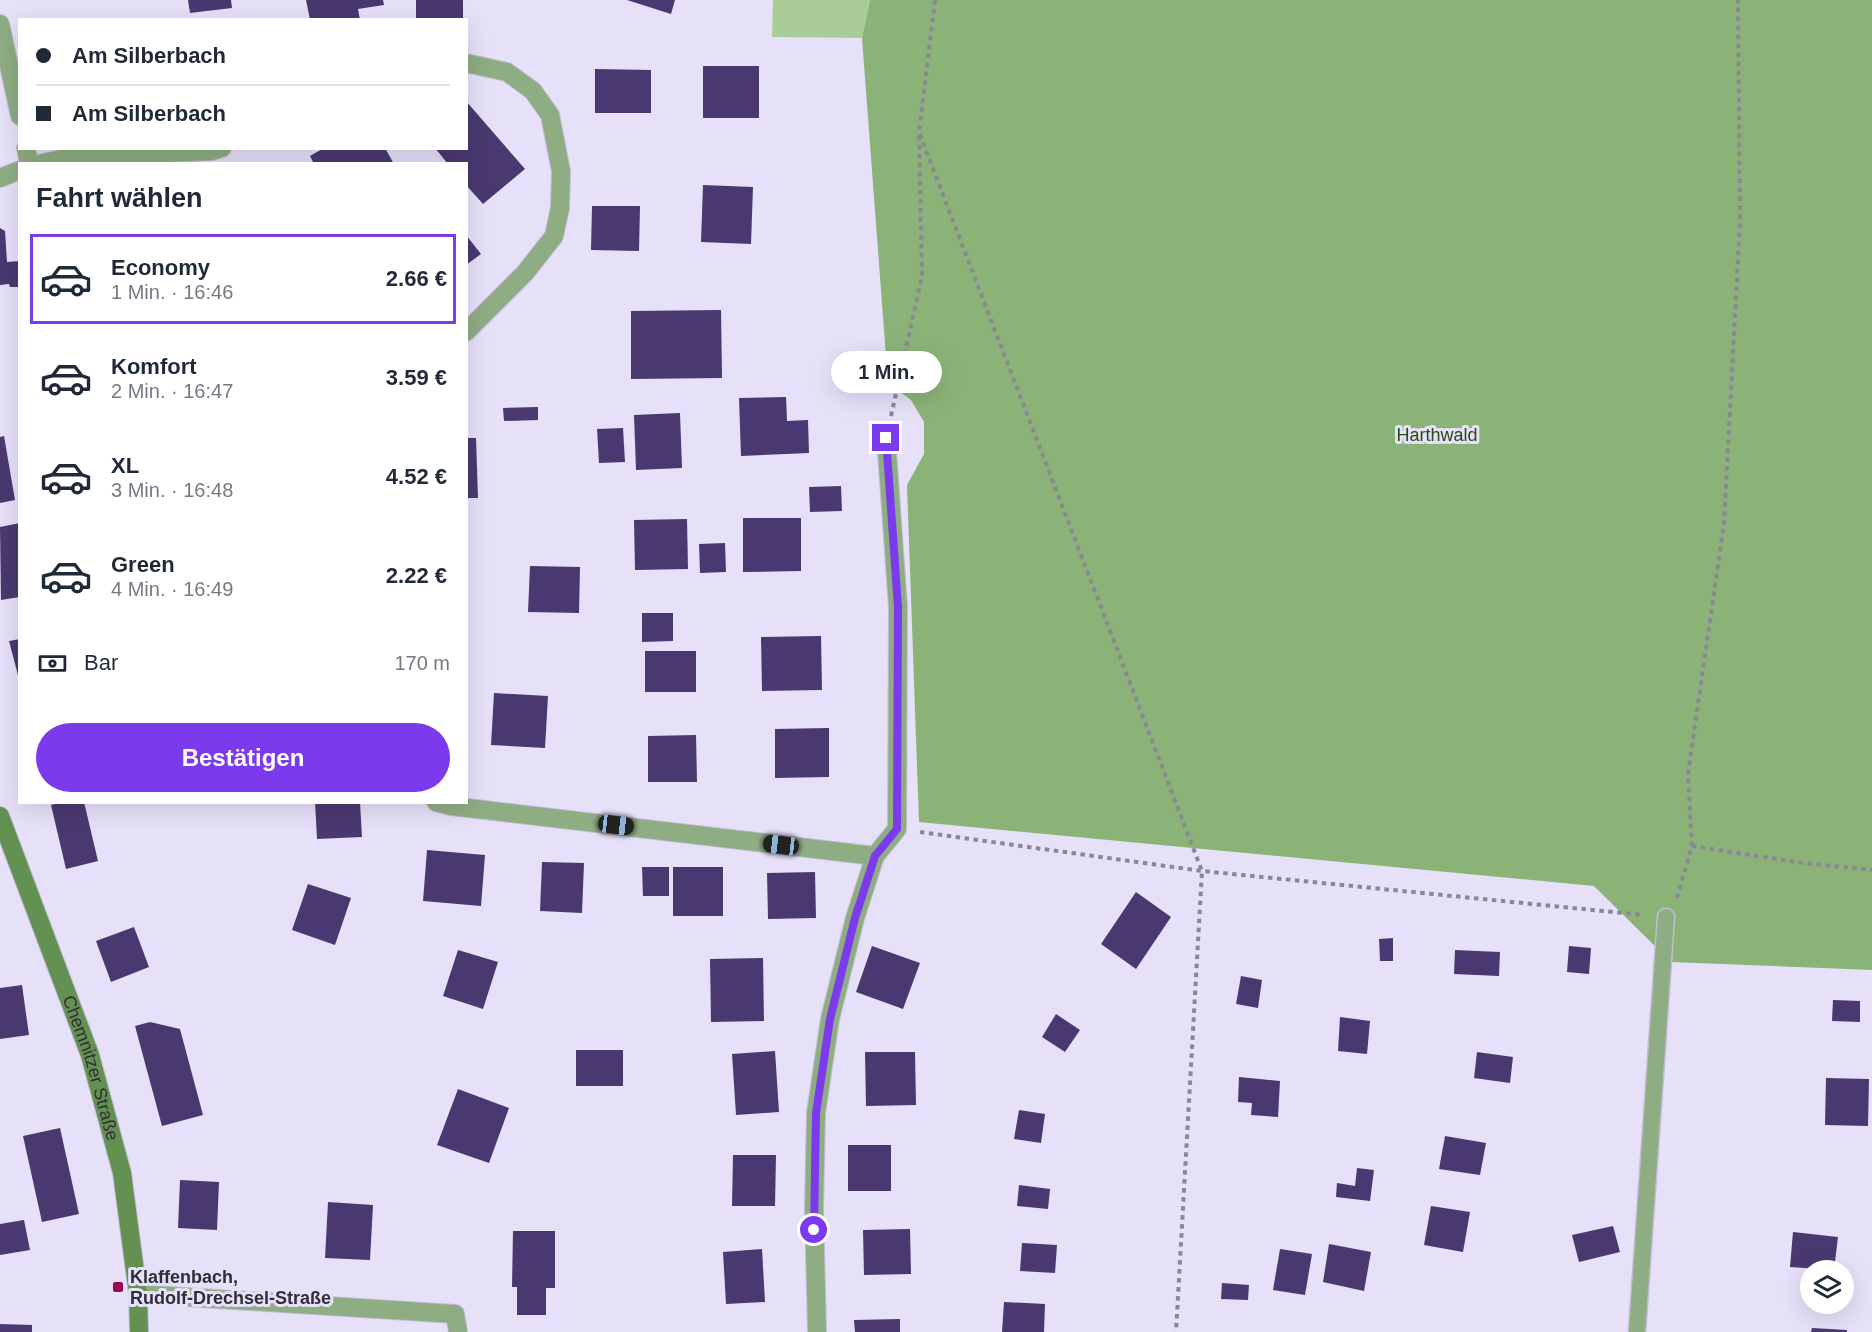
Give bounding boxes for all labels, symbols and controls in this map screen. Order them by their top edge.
text: Am Silberbach [72,43,226,68]
text: Am Silberbach [72,101,226,126]
text: Fahrt wählen [36,183,203,213]
icon: car [39,252,93,306]
text: Economy [111,255,210,280]
text: 2.66 € [386,266,447,291]
text: 1 Min. · 16:46 [111,281,233,303]
icon: car [39,351,93,405]
callout: 1 Min. [830,351,942,393]
text: Komfort [111,354,197,379]
text: 1 Min. [858,361,915,383]
text: 3.59 € [386,365,447,390]
text: 2 Min. · 16:47 [111,380,233,402]
route end [872,424,899,451]
park label: Harthwald [1396,425,1478,445]
icon: car [39,450,93,504]
text: XL [111,453,139,478]
text: 4.52 € [386,464,447,489]
text: 3 Min. · 16:48 [111,479,233,501]
icon: car [39,549,93,603]
text: Green [111,552,175,577]
text: 2.22 € [386,563,447,588]
text: 4 Min. · 16:49 [111,578,233,600]
icon: cash [36,647,69,680]
text: Bar [84,650,118,675]
text: 170 m [394,652,450,674]
button: Bestätigen [36,723,450,792]
car [597,814,635,836]
car [762,834,800,856]
street label: Chemnitzer Straße [58,993,123,1143]
route start [800,1216,827,1243]
map controls [1800,1260,1854,1314]
button: layers [1800,1260,1854,1314]
place label: Klaffenbach, Rudolf-Drechsel-Straße [130,1267,331,1308]
marker: Klaffenbach, Rudolf-Drechsel-Straße [111,1280,125,1294]

